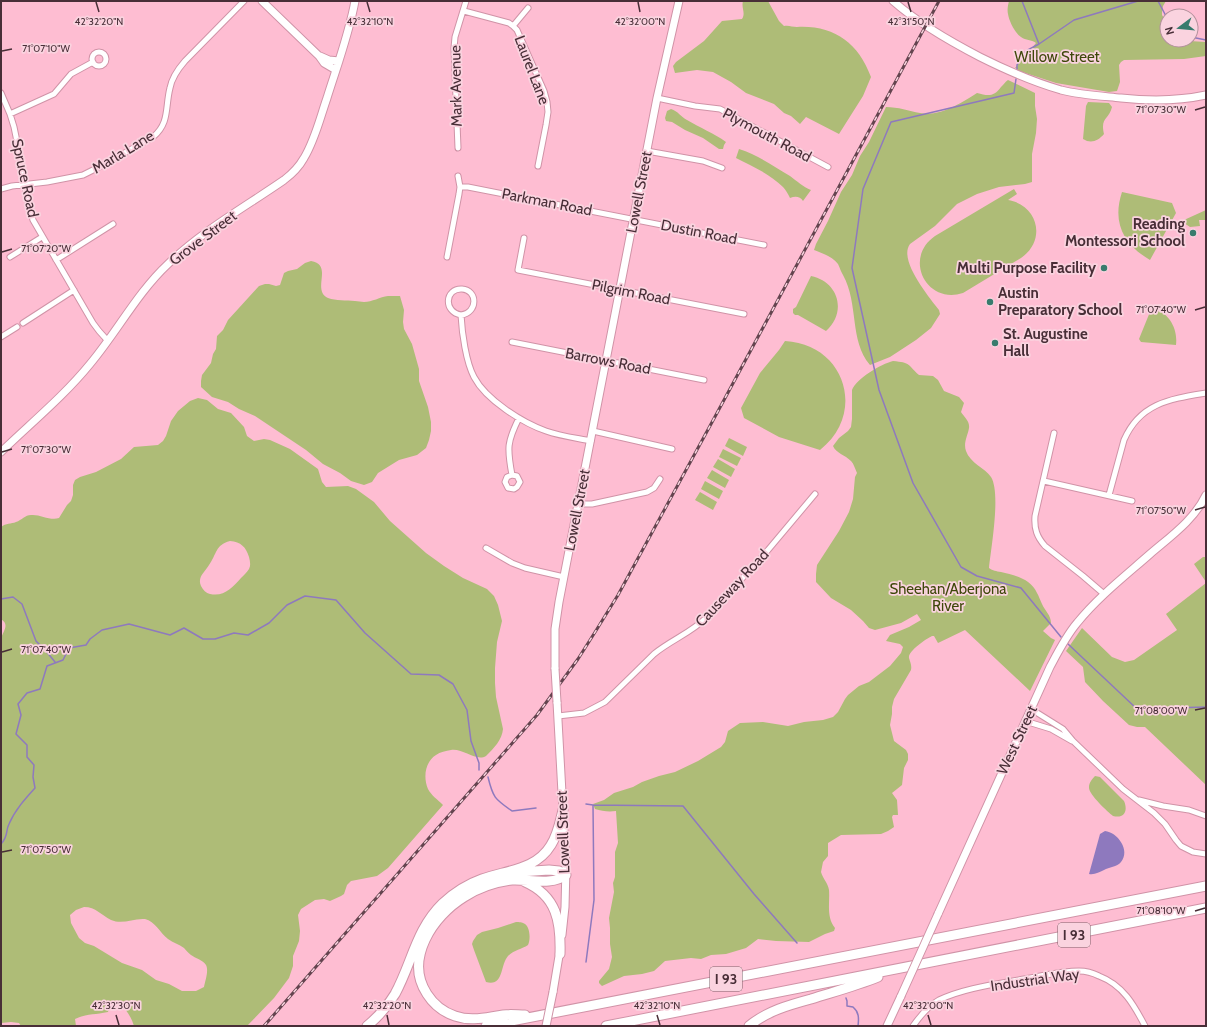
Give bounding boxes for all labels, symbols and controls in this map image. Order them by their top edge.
north arrow [1159,8,1199,48]
text: 42°32'20"N [75,15,123,28]
text: 42°32'10"N [347,15,393,28]
text: 42°32'00"N [615,15,665,28]
text: 42°31'50"N [888,15,934,28]
text: N [1162,25,1177,36]
street label: Laurel Lane [511,33,554,107]
text: 71°07'10"W [22,42,70,55]
street label: Mark Avenue [446,45,466,127]
park label: Willow Street [1014,48,1100,66]
text: 71°07'30"W [1136,103,1186,116]
street label: Plymouth Road [720,104,814,166]
street label: Marla Lane [89,126,157,177]
street label: Spruce Road [8,137,42,219]
street label: Lowell Street [622,150,656,234]
street label: Parkman Road [500,184,594,220]
street label: Grove Street [166,207,240,269]
place label: Reading Montessori School [1065,215,1185,250]
street label: Dustin Road [659,216,739,248]
marker: Reading Montessori School [1188,228,1198,238]
text: 71°07'20"W [21,242,71,255]
place label: Multi Purpose Facility [957,259,1097,277]
marker: Multi Purpose Facility [1099,263,1109,273]
street label: Pilgrim Road [590,276,672,308]
place label: Austin Preparatory School [998,284,1123,319]
marker: Austin Preparatory School [985,297,995,307]
text: 71°07'40"W [1136,303,1187,316]
place label: St. Augustine Hall [1003,325,1088,360]
marker: St. Augustine Hall [990,338,1000,348]
street label: Barrows Road [564,344,652,378]
text: 71°07'30"W [21,443,71,456]
street label: Lowell Street [560,468,594,552]
text: 71°07'50"W [1136,504,1186,517]
street label: Causeway Road [692,546,772,630]
park label: Sheehan/Aberjona River [890,580,1007,615]
text: 71°07'40"W [21,643,72,656]
street label: West Street [993,702,1041,778]
text: 71°08'00"W [1135,704,1188,717]
street label: Lowell Street [553,790,573,874]
text: 71°07'50"W [21,843,71,856]
text: 71°08'10"W [1137,904,1186,917]
road number: I 93 [1058,923,1090,947]
street label: Industrial Way [989,965,1081,995]
road number: I 93 [710,967,742,991]
text: 42°32'30"N [92,999,140,1012]
text: 42°32'20"N [363,999,411,1012]
text: 42°32'10"N [634,999,680,1012]
text: 42°32'00"N [903,999,953,1012]

